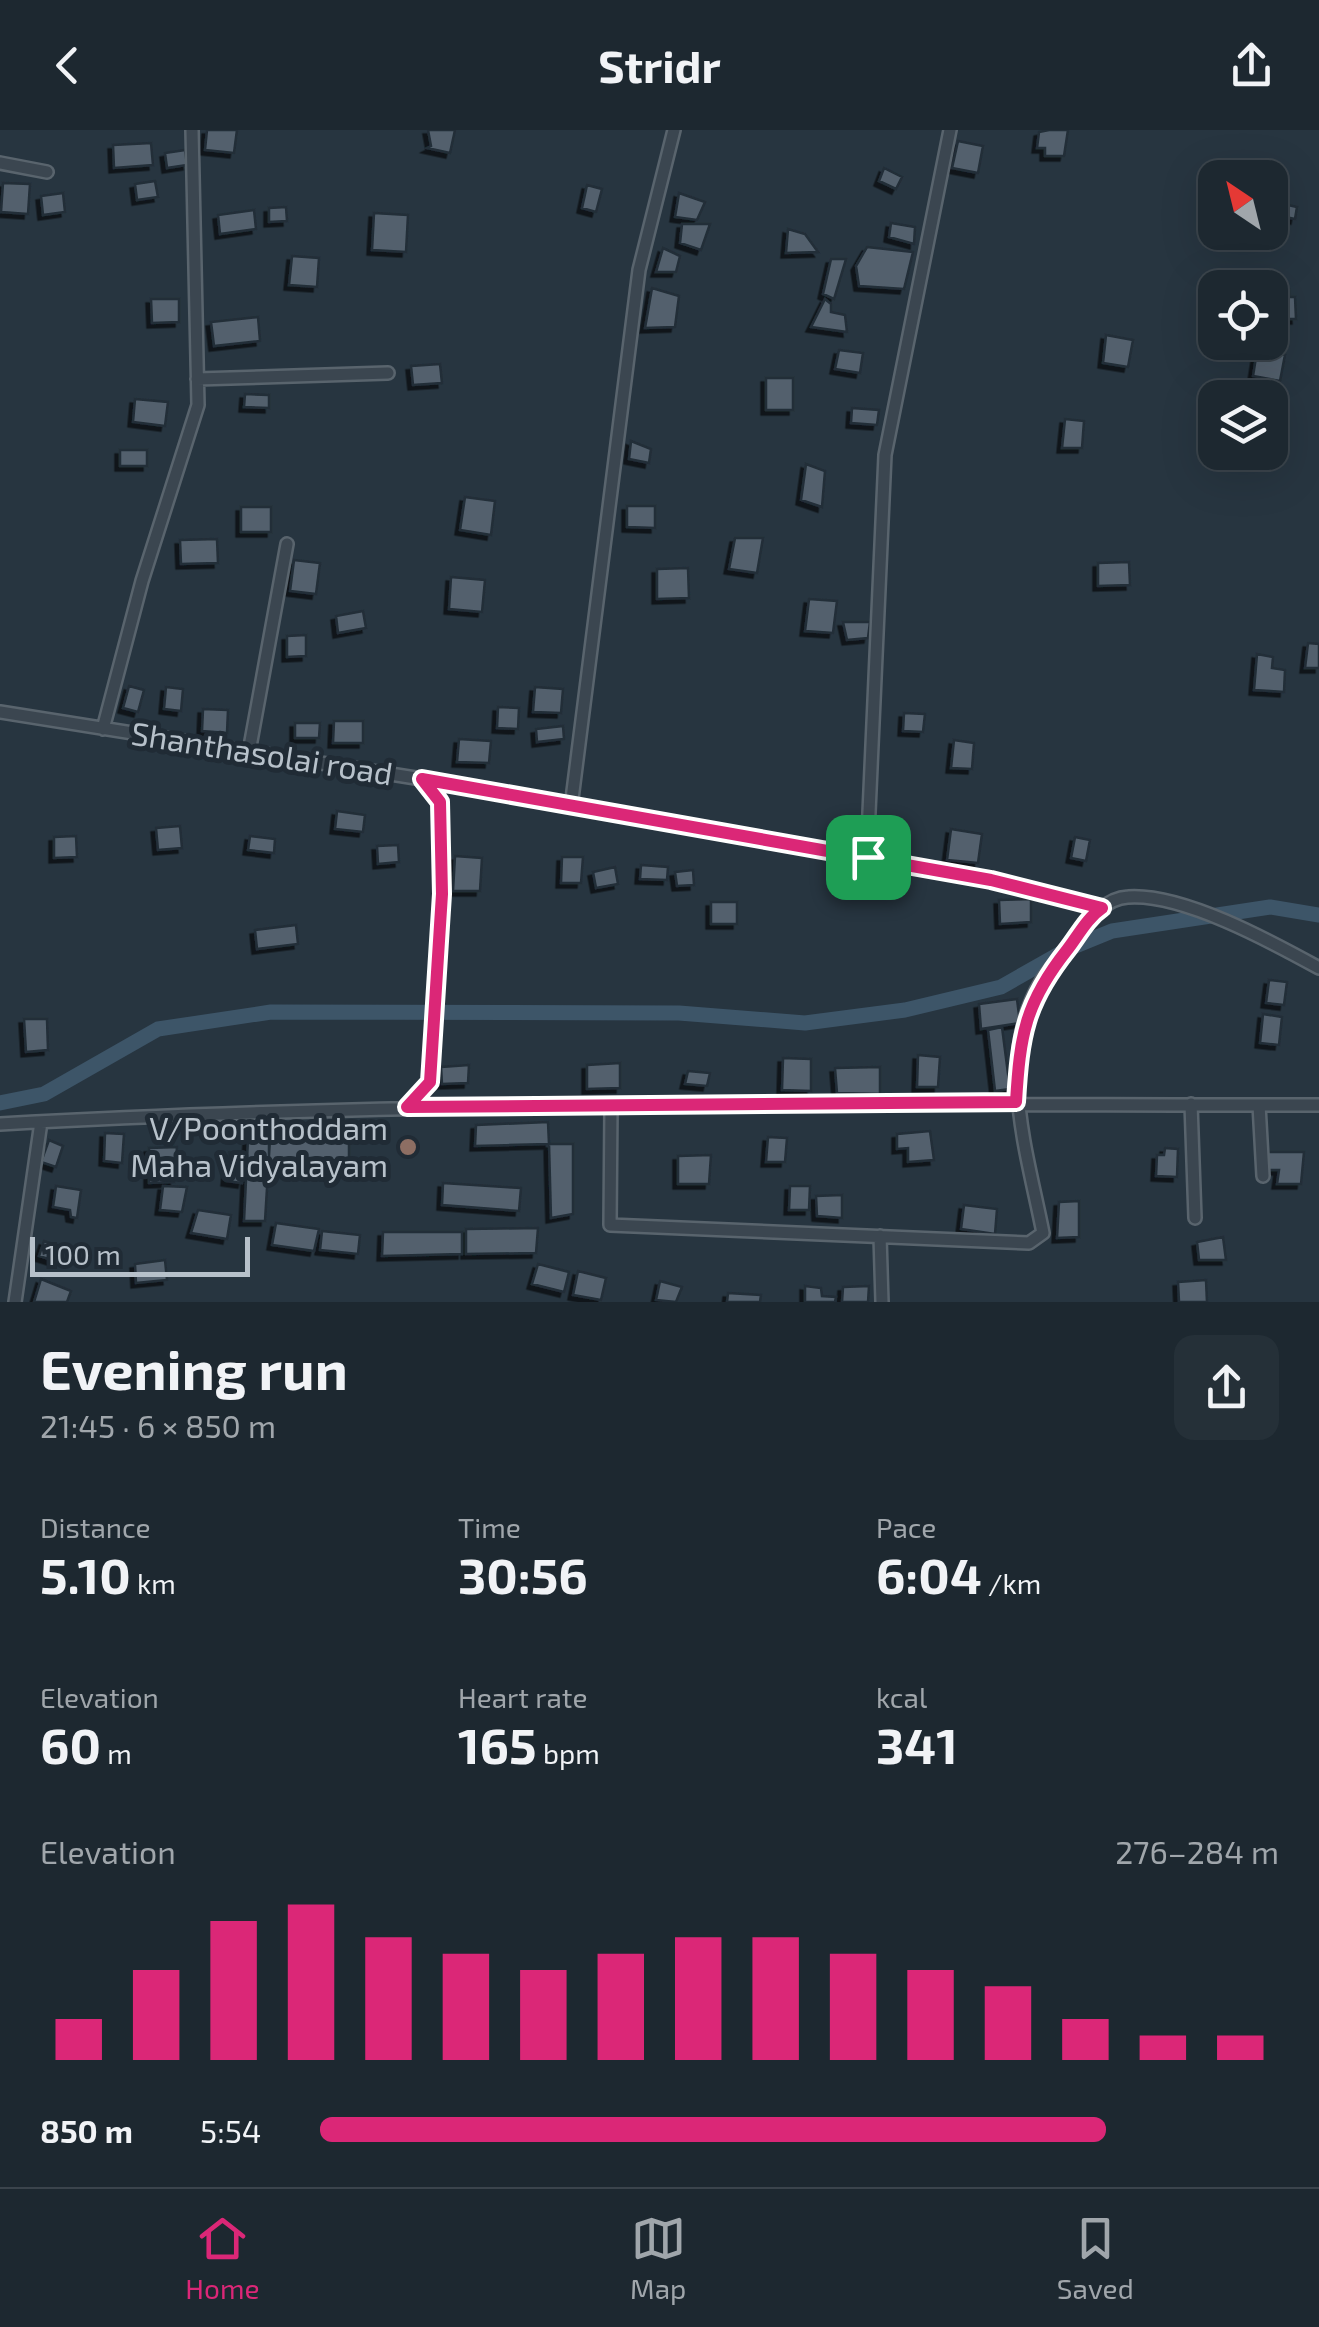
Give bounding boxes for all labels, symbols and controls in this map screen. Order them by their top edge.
icon: back [40,38,95,93]
text: Stridr [598,38,721,92]
icon: share [1224,38,1279,93]
north arrow [1198,160,1288,250]
map controls [1198,160,1288,470]
button: locate [1198,270,1288,360]
button: layers [1198,380,1288,470]
street label: Shanthasolai road [129,713,396,791]
pin [826,815,911,900]
icon: arrive [841,830,896,885]
place label: V/Poonthoddam Maha Vidyalayam [130,1108,388,1183]
marker: V/Poonthoddam Maha Vidyalayam [397,1136,419,1158]
scale bar [30,1232,250,1276]
text: 100 m [45,1237,121,1271]
text: Evening run [40,1335,348,1401]
button: share [1174,1335,1279,1440]
text: 21:45 · 6 × 850 m [40,1406,276,1444]
text: Distance [40,1510,151,1544]
text: Time [458,1510,521,1544]
text: Pace [876,1510,936,1544]
text: 5.10 [40,1544,131,1604]
text: 30:56 [458,1544,588,1604]
text: 6:04 [876,1544,982,1604]
text: km [131,1566,176,1600]
text: /km [982,1566,1041,1600]
text: Elevation [40,1680,159,1714]
text: Heart rate [458,1680,588,1714]
text: kcal [876,1680,927,1714]
text: 60 [40,1714,101,1774]
text: 165 [458,1714,537,1774]
text: 341 [876,1714,958,1774]
text: m [101,1736,132,1770]
text: bpm [537,1736,600,1770]
text: Elevation [40,1832,176,1870]
text: 276–284 m [1115,1832,1279,1870]
text: 850 m [40,2111,133,2149]
text: 5:54 [200,2111,262,2149]
tab: Home [185,2211,259,2305]
tab: Map [630,2211,686,2305]
tab: Saved [1057,2211,1134,2305]

